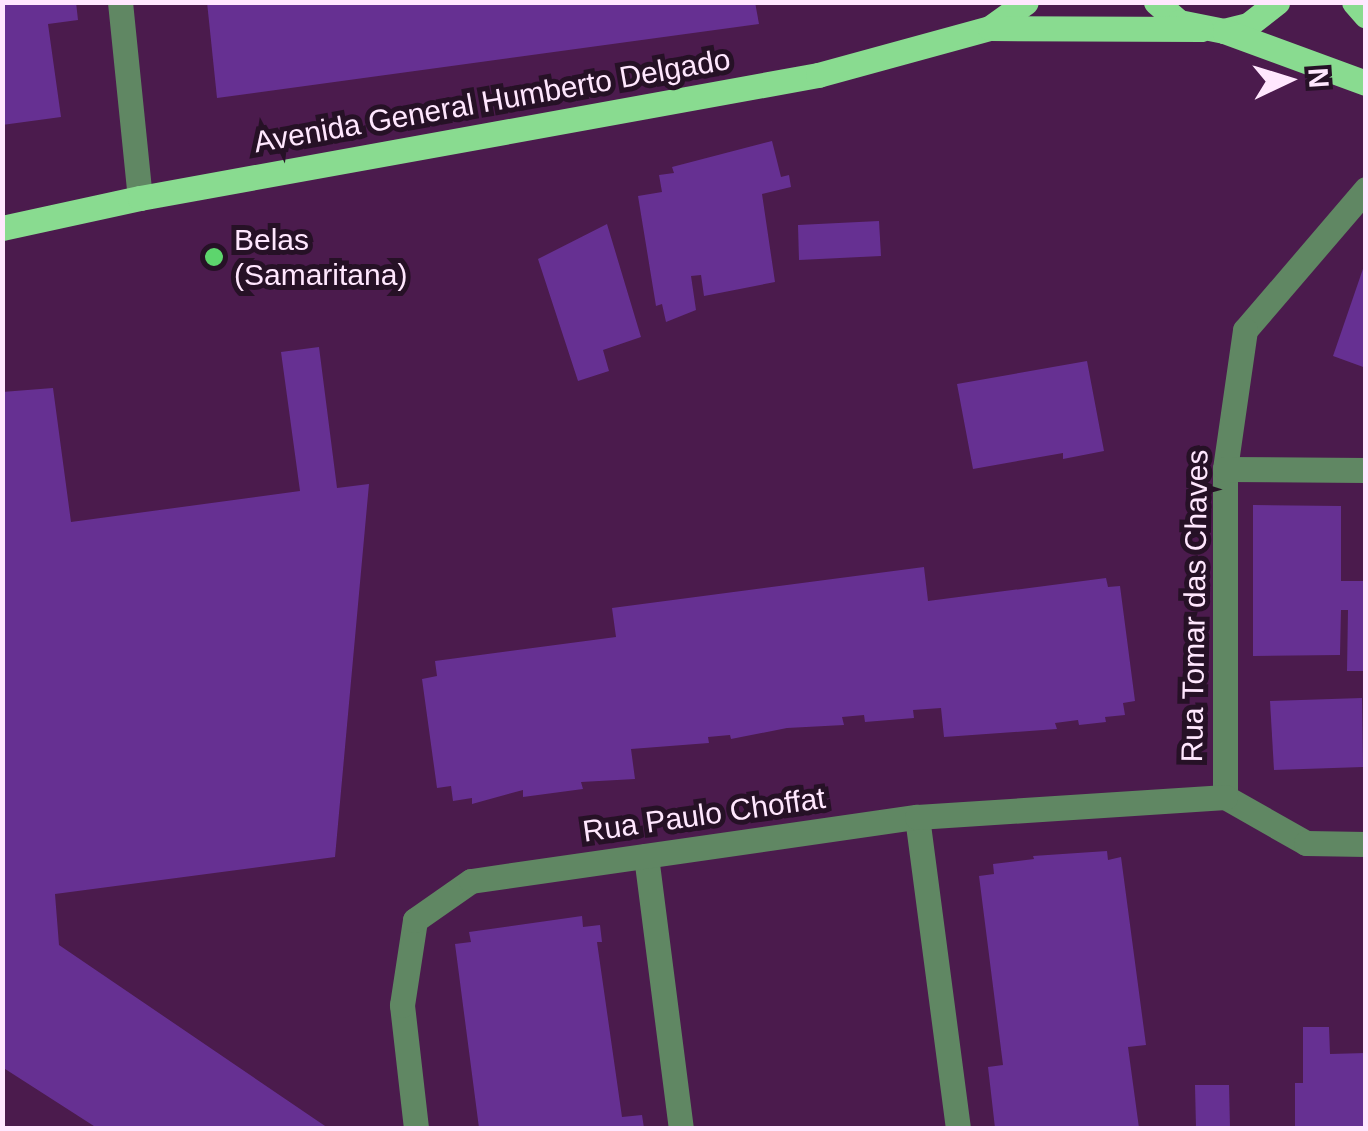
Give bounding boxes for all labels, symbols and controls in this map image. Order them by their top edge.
north arrow [1238,30,1338,130]
street label: Avenida General Humberto Delgado [251,41,733,161]
text: N [1302,67,1335,89]
place label: Belas (Samaritana) [234,222,407,292]
marker: Belas (Samaritana) [203,246,225,268]
street label: Rua Tomar das Chaves [1174,449,1216,763]
street label: Rua Paulo Choffat [580,780,828,850]

